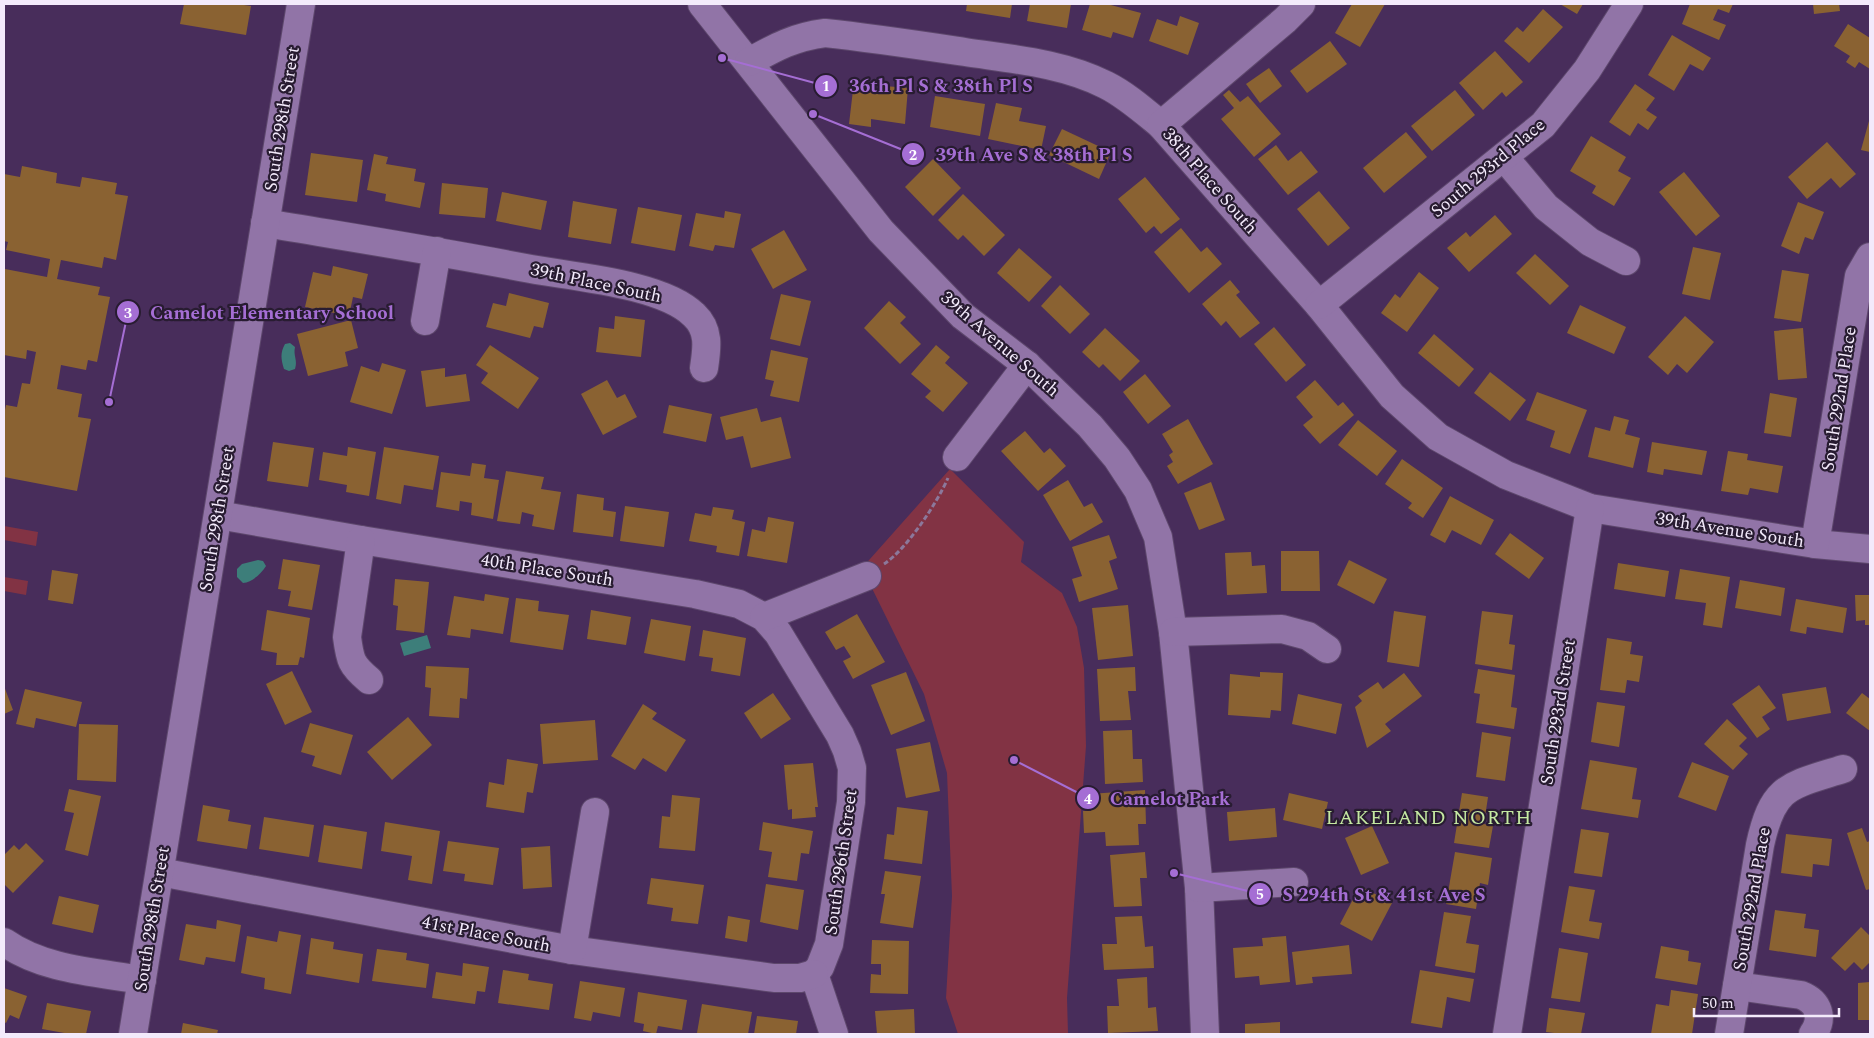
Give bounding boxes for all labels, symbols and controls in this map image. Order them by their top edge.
street label: South 298th Street [257,44,307,194]
callout: 36th Pl S & 38th Pl S [814,69,1043,103]
text: 36th Pl S & 38th Pl S [849,72,1033,101]
text: 1 [822,75,830,98]
street label: South 293rd Place [1425,112,1551,224]
street label: 38th Place South [1156,122,1264,240]
callout: 39th Ave S & 38th Pl S [900,137,1143,171]
text: 39th Ave S & 38th Pl S [935,141,1133,170]
text: 2 [909,144,917,167]
street label: 39th Place South [528,256,664,310]
street label: 39th Avenue South [935,285,1065,403]
callout: Camelot Elementary School [115,295,404,329]
text: Camelot Elementary School [150,299,394,328]
text: 3 [124,302,132,325]
street label: South 292nd Place [1814,325,1864,473]
street label: South 298th Street [192,444,242,594]
street label: 39th Avenue South [1654,505,1806,555]
street label: 40th Place South [479,546,615,594]
street label: South 293rd Street [1533,637,1583,787]
callout: Camelot Park [1075,781,1241,815]
text: Camelot Park [1110,785,1231,814]
street label: South 296th Street [817,787,865,937]
text: 4 [1084,788,1093,811]
district label: LAKELAND NORTH [1326,803,1533,833]
street label: South 292nd Place [1726,825,1778,973]
street label: South 298th Street [127,844,177,994]
callout: S 294th St & 41st Ave S [1247,877,1496,911]
text: S 294th St & 41st Ave S [1282,881,1486,910]
text: 5 [1256,883,1264,906]
street label: 41st Place South [419,908,553,960]
scale bar [1694,986,1839,1018]
text: 50 m [1702,992,1734,1015]

